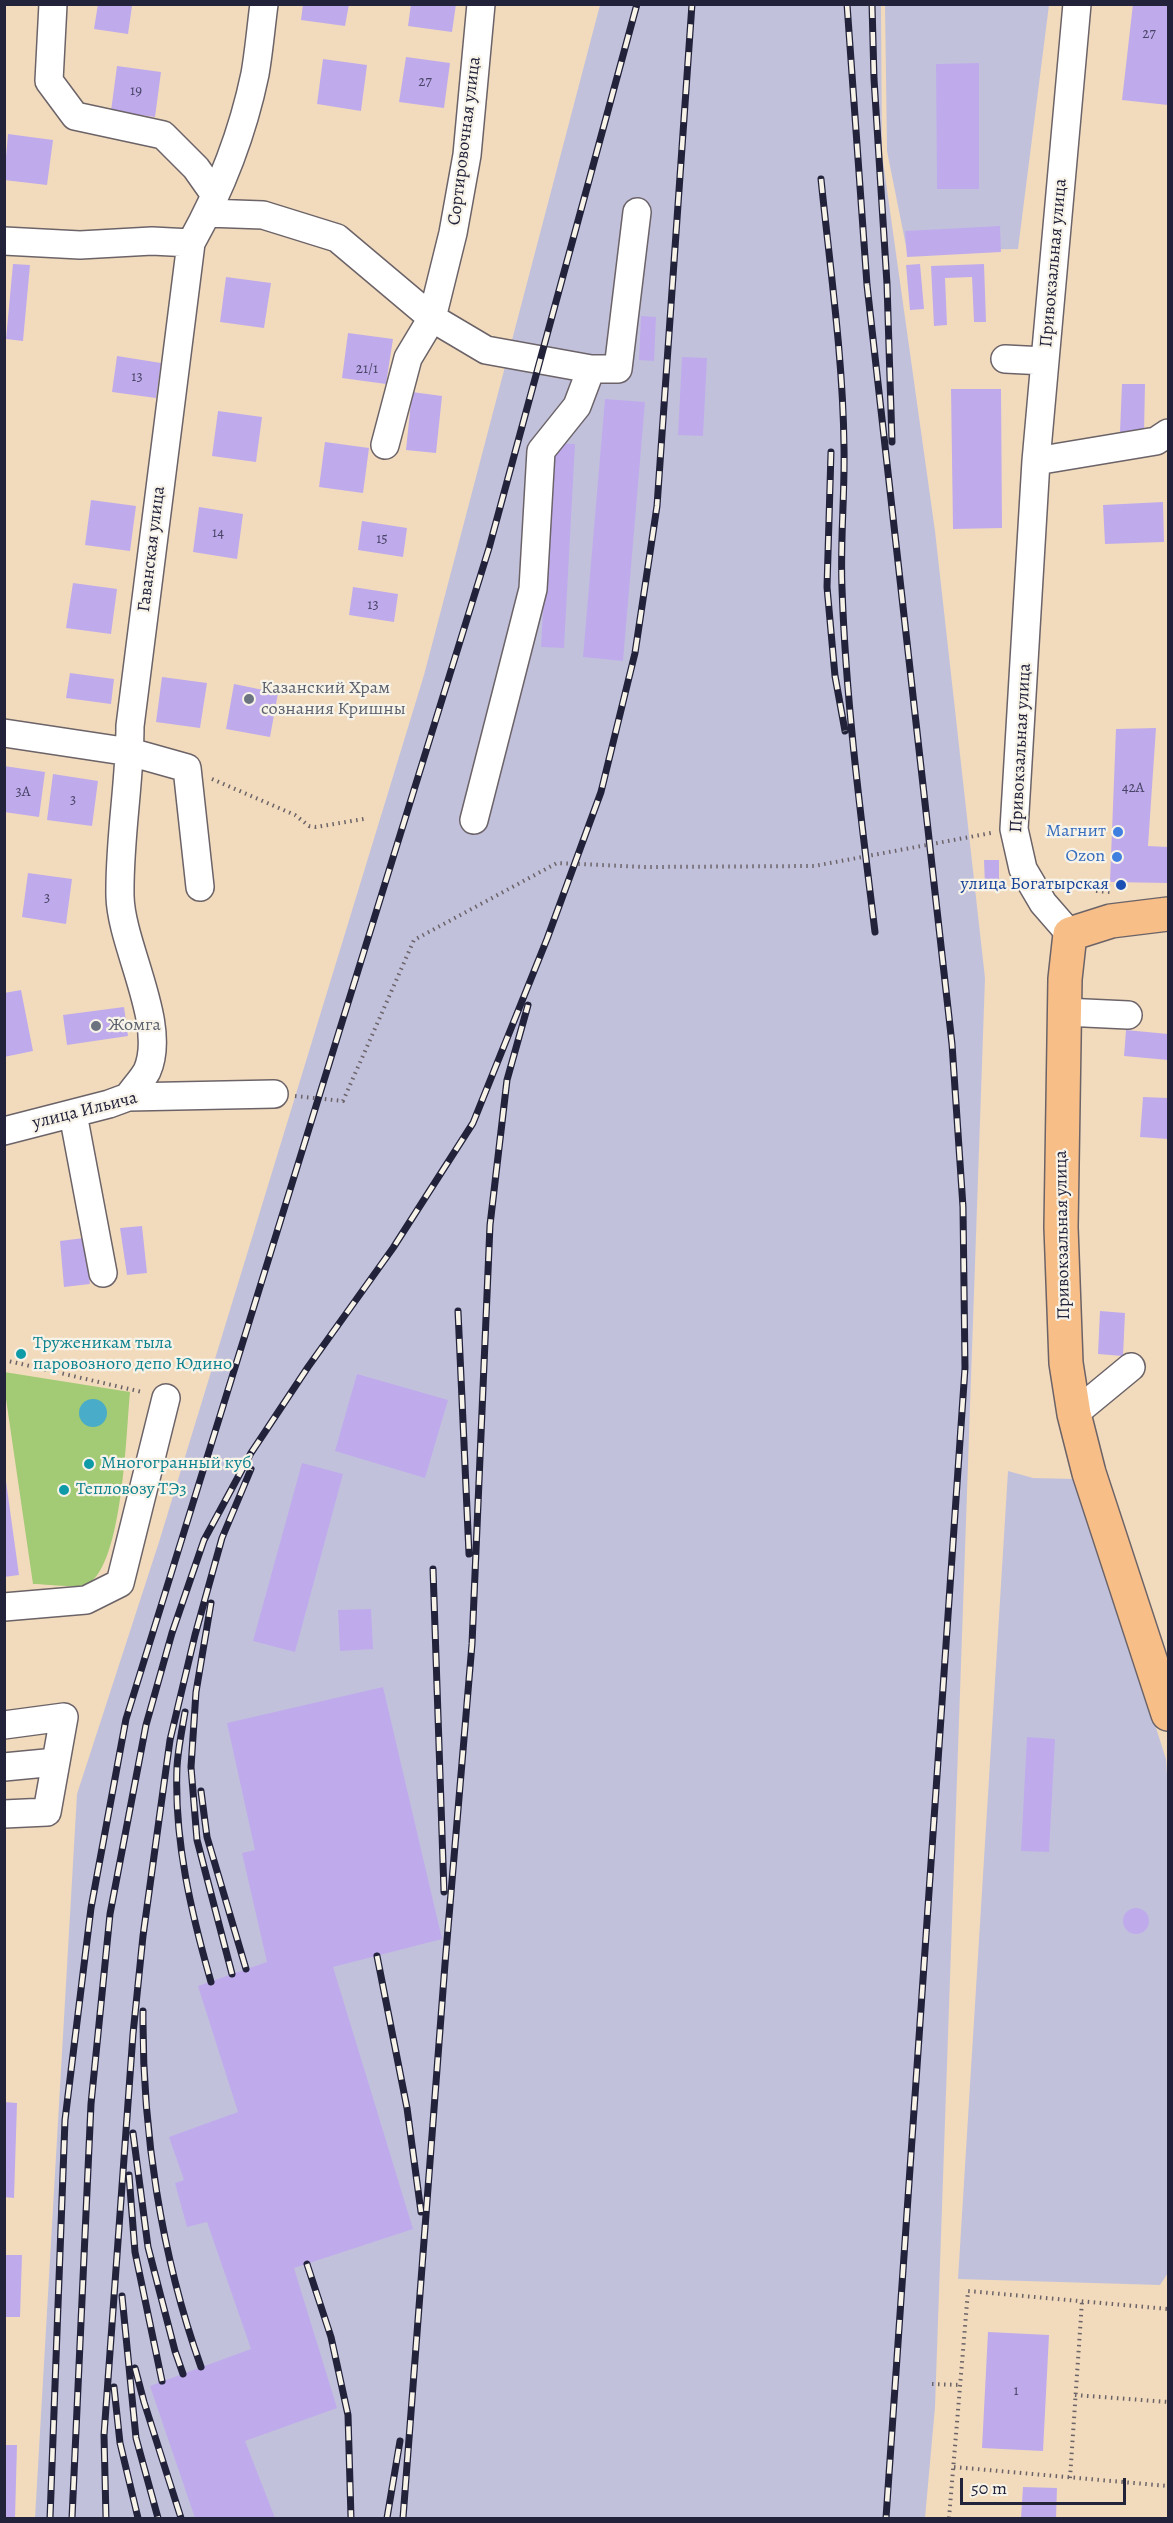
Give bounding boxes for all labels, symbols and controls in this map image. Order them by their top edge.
house number: 27 [1142,25,1156,43]
street label: Сортировочная улица [444,55,486,227]
house number: 27 [418,73,432,91]
house number: 19 [130,82,142,100]
street label: Привокзальная улица [1036,178,1072,348]
house number: 21/1 [356,360,378,378]
house number: 13 [131,368,143,386]
street label: Гаванская улица [134,485,170,613]
house number: 14 [212,524,224,542]
house number: 15 [376,530,388,548]
house number: 13 [367,596,379,614]
street label: Привокзальная улица [1006,663,1036,833]
place label: Казанский Храм сознания Кришны [261,678,406,720]
marker: Казанский Храм сознания Кришны [242,692,256,706]
house number: 42А [1122,779,1144,797]
house number: 3А [16,783,30,801]
house number: 3 [70,791,76,809]
place label: Магнит [1046,821,1106,843]
marker: Магнит [1111,825,1125,839]
place label: Ozon [1065,846,1105,868]
marker: Ozon [1110,850,1124,864]
place label: улица Богатырская [961,874,1109,896]
marker: улица Богатырская [1114,878,1128,892]
house number: 3 [44,889,50,907]
place label: Жомга [108,1015,161,1037]
marker: Жомга [89,1019,103,1033]
street label: улица Ильича [30,1088,140,1134]
street label: Привокзальная улица [1051,1150,1075,1320]
place label: Труженикам тыла паровозного депо Юдино [33,1333,232,1376]
marker: Труженикам тыла паровозного депо Юдино [14,1347,28,1361]
place label: Многогранный куб [101,1453,252,1475]
marker: Многогранный куб [82,1457,96,1471]
place label: Тепловозу ТЭ3 [76,1479,187,1501]
marker: Тепловозу ТЭ3 [57,1483,71,1497]
house number: 1 [1013,2382,1019,2400]
scale bar [963,2466,1130,2504]
text: 50 m [971,2476,1007,2500]

